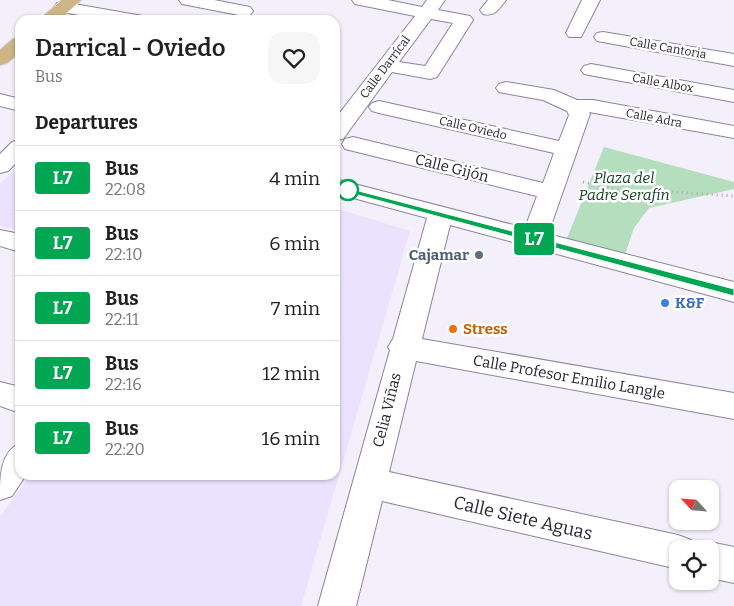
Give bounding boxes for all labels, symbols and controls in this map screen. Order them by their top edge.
button: heart [268,32,320,84]
street label: Calle Darrícal [357,33,413,101]
text: Darrical - Oviedo [35,34,226,62]
street label: Calle Cantoria [628,34,708,62]
text: Bus [35,67,63,86]
street label: Calle Albox [631,71,695,95]
street label: Calle Adra [625,106,684,130]
text: Departures [35,111,138,134]
street label: Calle Oviedo [438,113,508,143]
street label: Calle Gijón [413,150,491,186]
text: Bus [105,157,139,180]
text: L7 [53,167,72,189]
text: 4 min [269,167,320,190]
park label: Plaza del Padre Serafín [578,169,670,204]
unlabelled marker [337,179,359,201]
text: 22:08 [105,180,146,199]
text: Bus [105,222,139,245]
line badge: L7 [512,223,556,255]
text: L7 [524,228,544,250]
text: L7 [53,232,72,254]
text: 6 min [269,232,320,255]
text: 22:10 [105,245,143,264]
place label: Cajamar [409,246,469,264]
marker: Cajamar [473,249,485,261]
text: Bus [105,287,139,310]
place label: K&F [675,294,705,312]
text: L7 [53,297,72,319]
text: 7 min [271,297,320,320]
marker: K&F [659,297,671,309]
text: 22:11 [105,310,139,329]
place label: Stress [463,320,508,338]
marker: Stress [447,323,459,335]
street label: Calle Profesor Emilio Langle [472,351,666,403]
text: Bus [105,352,139,375]
text: L7 [53,362,72,384]
text: 12 min [262,362,320,385]
street label: Celia Viñas [369,371,405,449]
text: 22:16 [105,375,142,394]
text: Bus [105,417,139,440]
text: L7 [53,427,72,449]
text: 16 min [262,427,320,450]
text: 22:20 [105,440,145,459]
north arrow [669,480,719,530]
map controls [669,480,719,590]
street label: Calle Siete Aguas [451,491,595,545]
button: locate [669,540,719,590]

